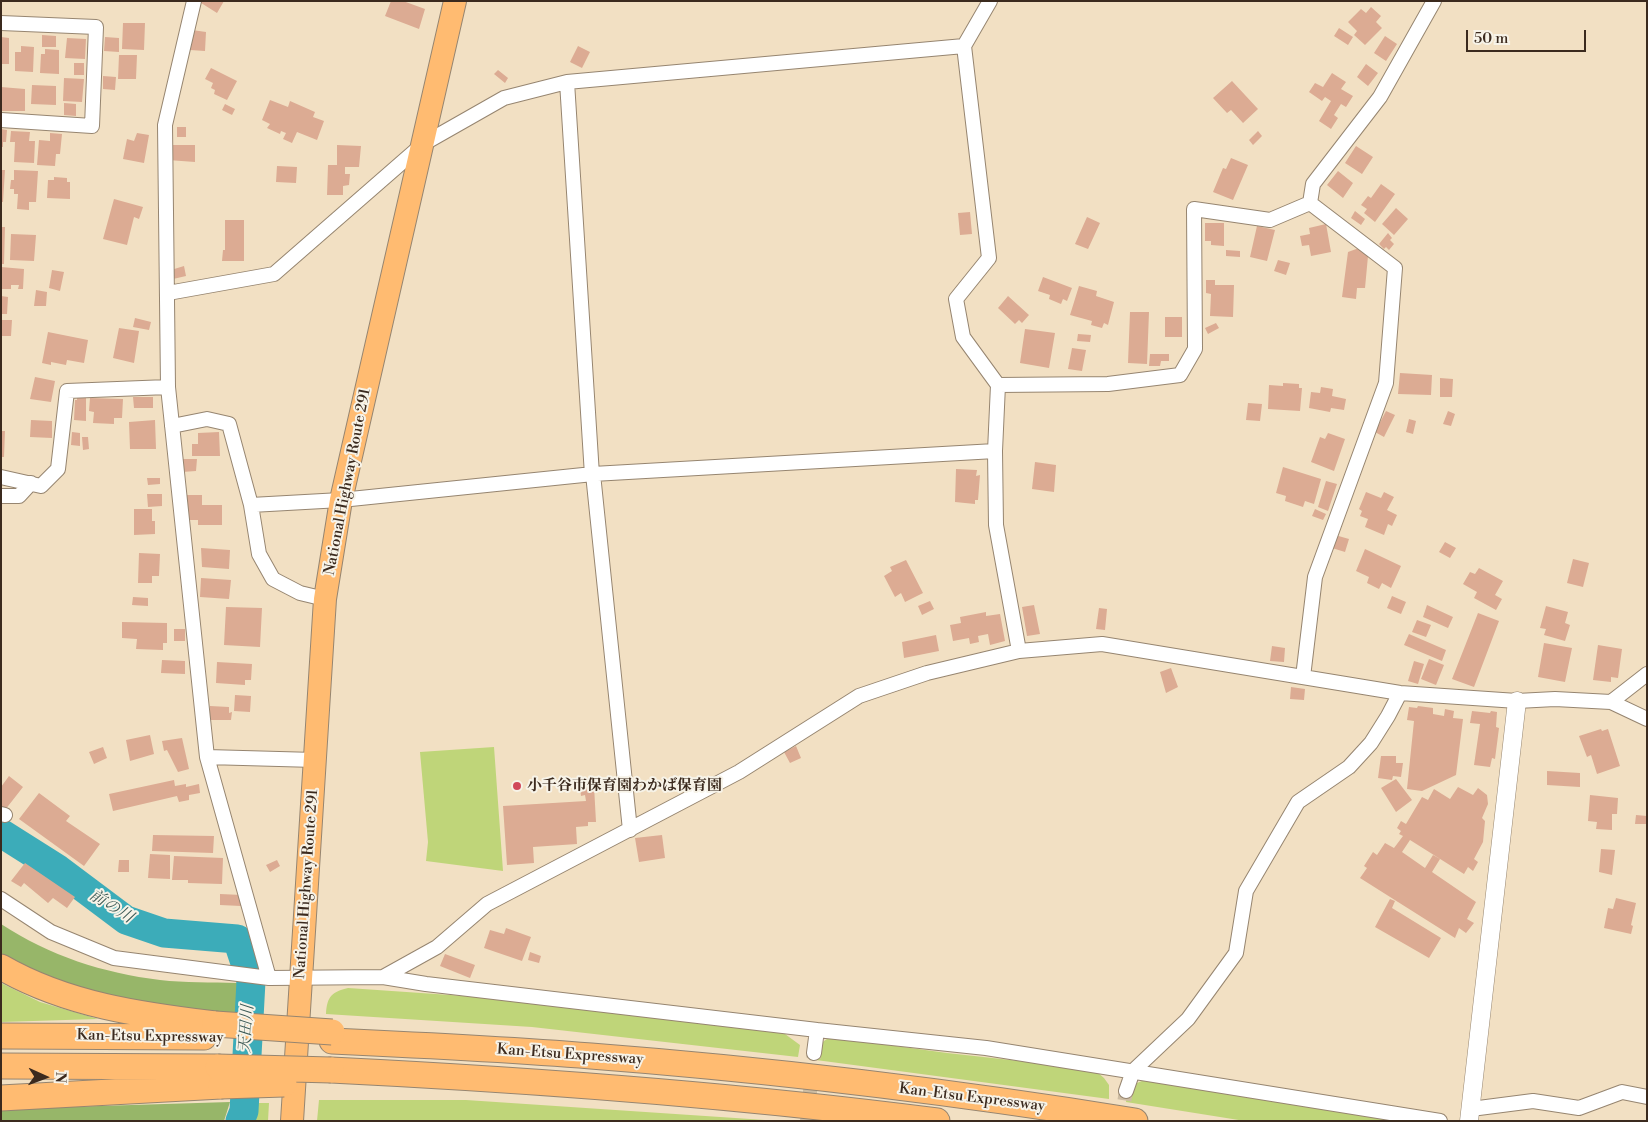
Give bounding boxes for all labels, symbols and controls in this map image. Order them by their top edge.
scale bar [1468,20,1588,52]
text: 50 m [1474,29,1508,48]
street label: National Highway Route 291 [321,387,375,577]
place label: 小千谷市保育園わかば保育園 [527,777,722,795]
marker: 小千谷市保育園わかば保育園 [511,780,523,792]
street label: National Highway Route 291 [291,789,323,979]
water label: 前の川 [86,886,136,928]
water label: 天田川 [236,1004,258,1054]
street label: Kan-Etsu Expressway [76,1027,224,1047]
street label: Kan-Etsu Expressway [496,1041,644,1069]
north arrow [20,1052,70,1102]
text: N [51,1072,69,1083]
street label: Kan-Etsu Expressway [898,1080,1046,1116]

